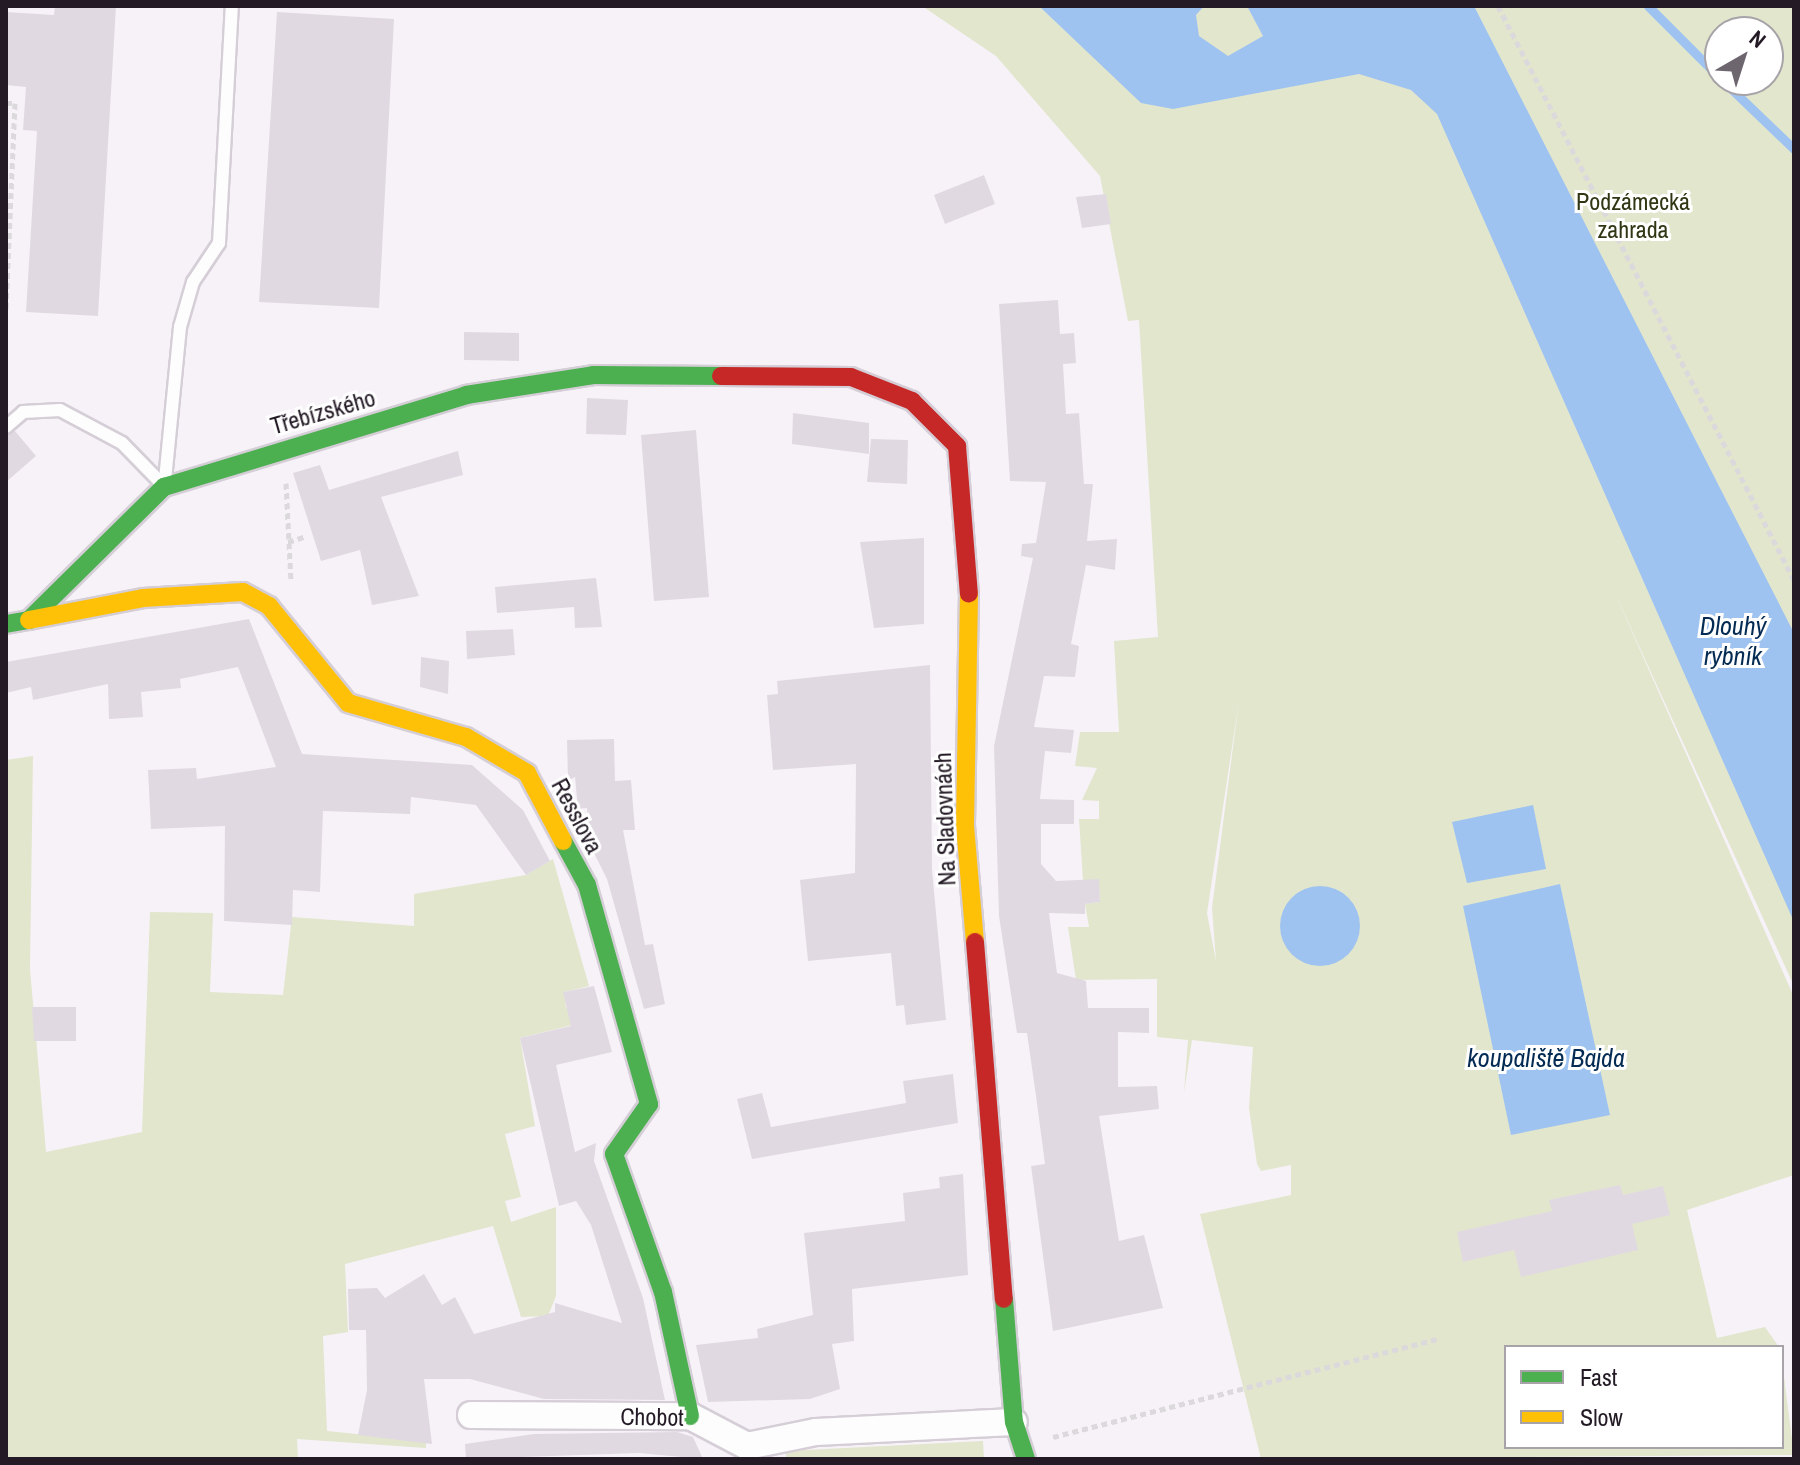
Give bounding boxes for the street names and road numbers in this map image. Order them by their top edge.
street label: Třebízského [267,383,379,441]
street label: Na Sladovnách [928,752,962,886]
street label: Resslova [545,774,609,858]
street label: Chobot [620,1402,684,1432]

